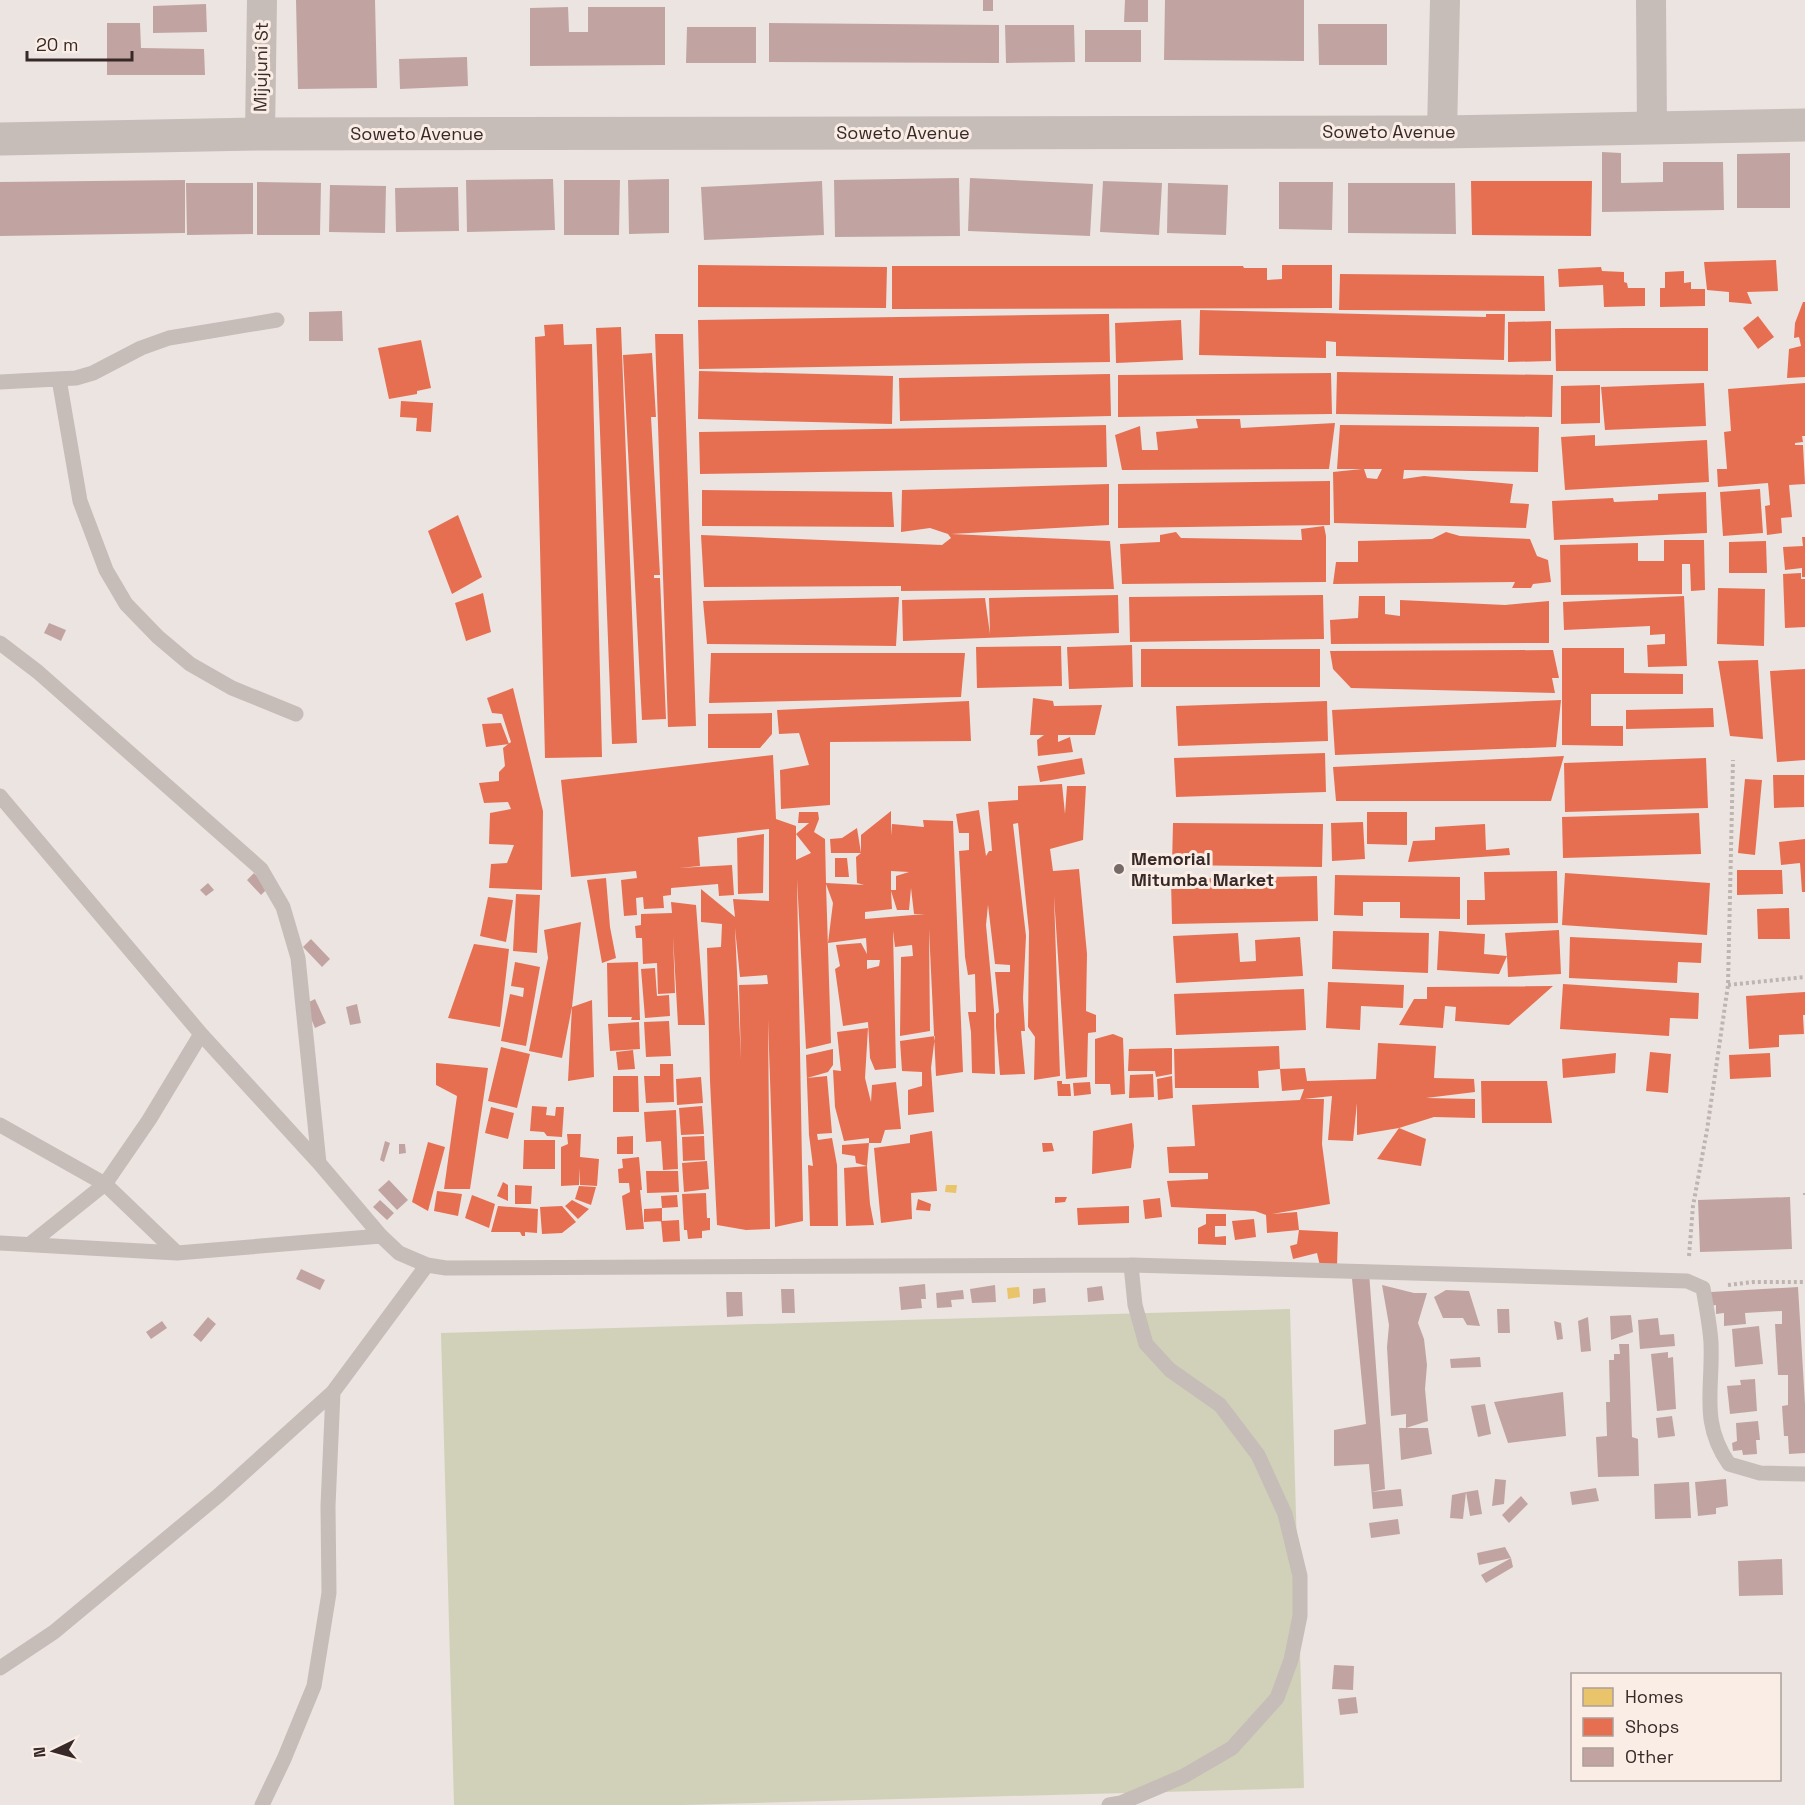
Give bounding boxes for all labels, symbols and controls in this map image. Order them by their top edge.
street label: Mijujuni St [248,22,273,112]
scale bar [27,24,132,62]
text: 20 m [36,33,79,56]
street label: Soweto Avenue [1322,120,1456,143]
street label: Soweto Avenue [836,121,970,144]
street label: Soweto Avenue [350,122,484,145]
place label: Memorial Mitumba Market [1131,847,1274,891]
marker: Memorial Mitumba Market [1112,862,1126,876]
legend [1571,1673,1781,1781]
text: Homes [1625,1685,1684,1708]
text: Shops [1625,1715,1679,1738]
north arrow [24,1721,84,1781]
text: Other [1625,1745,1674,1768]
text: N [29,1746,50,1759]

